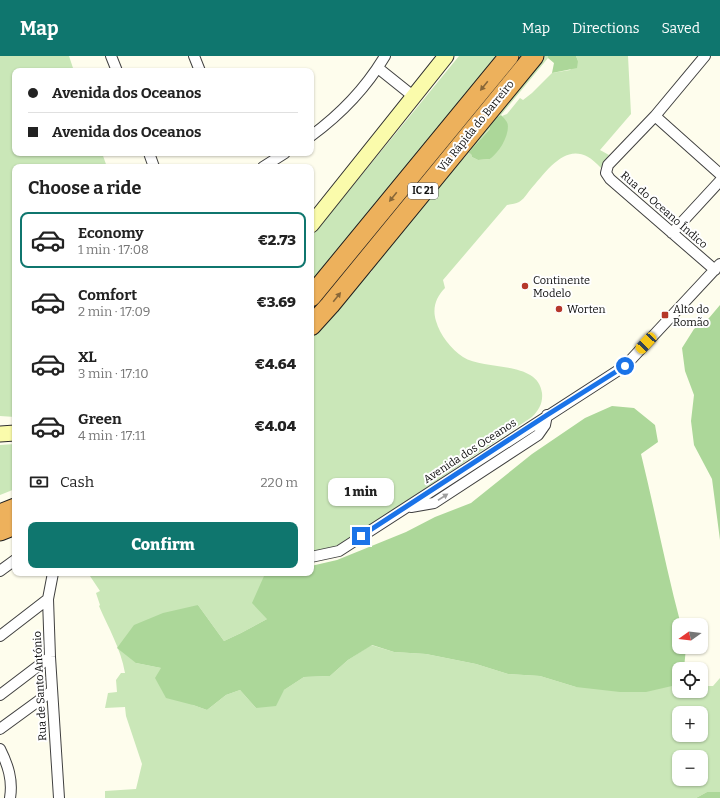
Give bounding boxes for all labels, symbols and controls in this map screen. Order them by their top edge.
text: Map [20,17,59,40]
text: Map [522,20,550,37]
text: Directions [572,20,640,37]
text: Saved [662,20,700,37]
street label: Via Rápida do Barreiro [435,78,517,174]
one-way arrow [480,81,488,91]
text: Avenida dos Oceanos [52,84,201,102]
text: Avenida dos Oceanos [52,123,201,141]
street label: Rua do Oceano Índico [618,168,711,251]
text: Choose a ride [28,177,141,199]
road number: IC 21 [408,183,438,199]
one-way arrow [388,192,397,203]
icon: car [30,222,66,258]
text: Economy [78,224,144,242]
text: €2.73 [258,231,296,249]
text: 1 min · 17:08 [78,242,149,257]
place label: Continente Modelo [533,274,590,300]
marker: Continente Modelo [520,281,530,291]
icon: car [30,284,66,320]
text: Comfort [78,286,137,304]
one-way arrow [332,291,341,302]
text: €3.69 [257,293,296,311]
place label: Worten [567,303,605,316]
place label: Alto do Romão [673,303,709,329]
text: 2 min · 17:09 [78,304,151,319]
marker: Worten [554,304,564,314]
marker: Alto do Romão [660,310,670,320]
car [633,330,659,356]
icon: car [30,346,66,382]
text: XL [78,348,97,366]
text: €4.64 [255,355,296,373]
route start [616,357,634,375]
text: 3 min · 17:10 [78,366,149,381]
icon: car [30,408,66,444]
text: Green [78,410,122,428]
street label: Avenida dos Oceanos [421,416,519,486]
text: €4.04 [255,417,296,435]
text: 4 min · 17:11 [78,428,146,443]
icon: cash [28,471,50,493]
text: Cash [60,473,94,491]
text: 220 m [261,475,298,490]
callout: 1 min [328,478,394,506]
text: 1 min [344,484,378,499]
one-way arrow [438,493,449,501]
button: Confirm [28,522,298,568]
route end [352,527,370,545]
north arrow [672,618,708,654]
map controls [672,618,708,786]
street label: Rua de Santo António [31,631,49,741]
button: locate [672,662,708,698]
button: + [672,706,708,742]
button: − [672,750,708,786]

